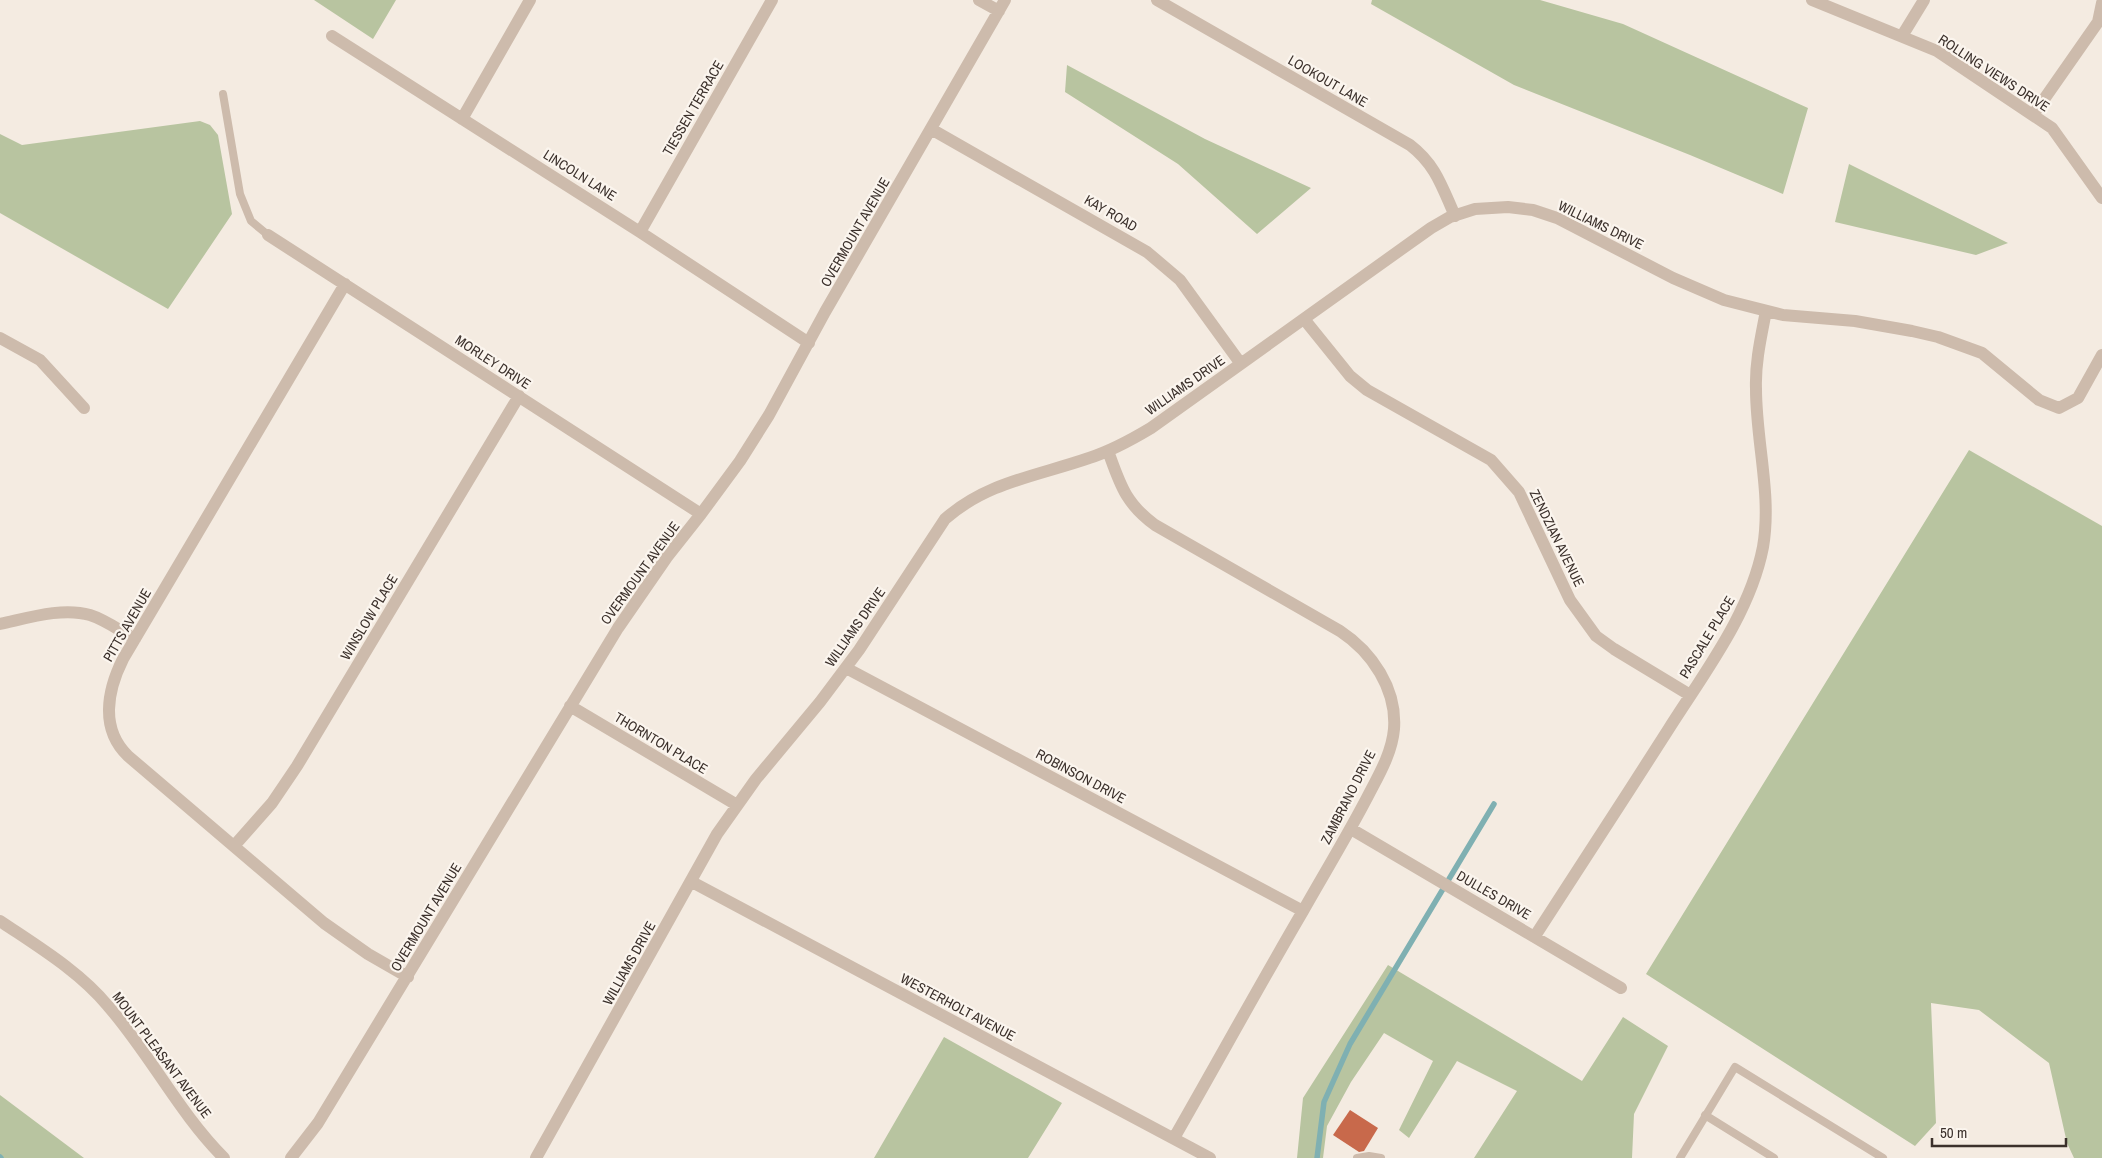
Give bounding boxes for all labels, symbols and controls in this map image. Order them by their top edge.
street label: ROLLING VIEWS DRIVE [1935,30,2053,116]
street label: LOOKOUT LANE [1285,51,1371,111]
street label: TIESSEN TERRACE [658,57,728,159]
street label: LINCOLN LANE [540,145,620,205]
street label: OVERMOUNT AVENUE [816,174,894,290]
street label: KAY ROAD [1081,191,1141,235]
street label: WILLIAMS DRIVE [1555,196,1647,254]
street label: MORLEY DRIVE [452,331,534,393]
street label: WILLIAMS DRIVE [1142,351,1228,419]
street label: ZENDZIAN AVENUE [1526,486,1588,590]
street label: OVERMOUNT AVENUE [596,518,684,628]
street label: WINSLOW PLACE [336,571,402,663]
street label: WILLIAMS DRIVE [821,584,889,670]
street label: PITTS AVENUE [99,585,155,665]
street label: PASCALE PLACE [1675,593,1739,681]
street label: THORNTON PLACE [611,708,711,778]
street label: ROBINSON DRIVE [1033,745,1129,807]
street label: ZAMBRANO DRIVE [1317,747,1379,847]
street label: OVERMOUNT AVENUE [387,859,465,975]
street label: DULLES DRIVE [1454,866,1534,924]
street label: WILLIAMS DRIVE [599,918,659,1008]
street label: WESTERHOLT AVENUE [897,969,1019,1045]
street label: MOUNT PLEASANT AVENUE [109,988,215,1122]
scale bar [1932,1116,2066,1148]
text: 50 m [1940,1122,1967,1143]

